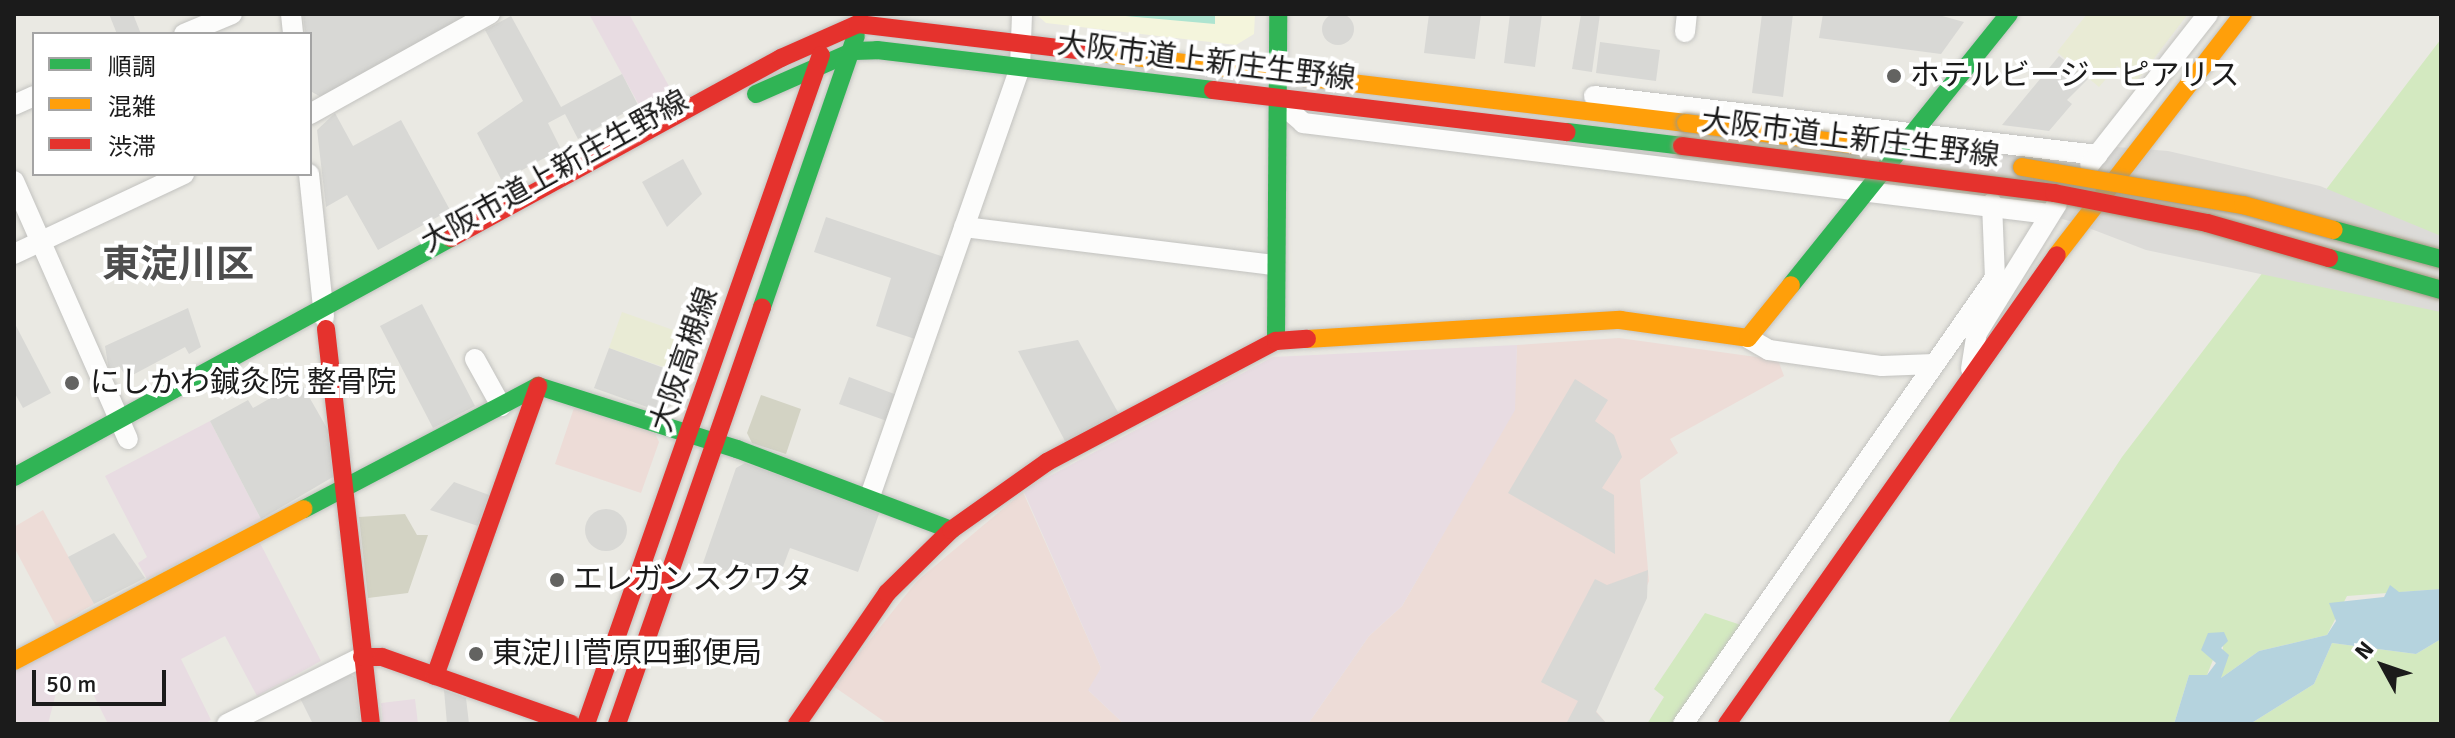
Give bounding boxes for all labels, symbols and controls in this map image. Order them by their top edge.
street label: 大阪市道上新庄生野線 [1055,26,1357,98]
legend [32,32,312,176]
text: 順調 [108,52,156,82]
place label: ホテルビージーピアリス [1910,58,2240,94]
marker: ホテルビージーピアリス [1885,67,1903,85]
street label: 大阪市道上新庄生野線 [415,84,695,260]
text: 混雑 [108,92,156,122]
street label: 大阪市道上新庄生野線 [1699,103,2001,175]
text: 渋滞 [108,132,156,162]
district label: 東淀川区 [102,242,254,288]
street label: 大阪高槻線 [644,283,726,437]
place label: にしかわ鍼灸院 整骨院 [90,365,397,401]
marker: にしかわ鍼灸院 整骨院 [61,372,83,394]
place label: エレガンスクワタ [573,562,813,598]
marker: エレガンスクワタ [548,571,566,589]
north arrow [2343,626,2423,706]
place label: 東淀川菅原四郵便局 [492,636,762,672]
text: N [2349,636,2379,665]
marker: 東淀川菅原四郵便局 [467,645,485,663]
scale bar [36,654,170,704]
text: 50 m [46,669,96,699]

